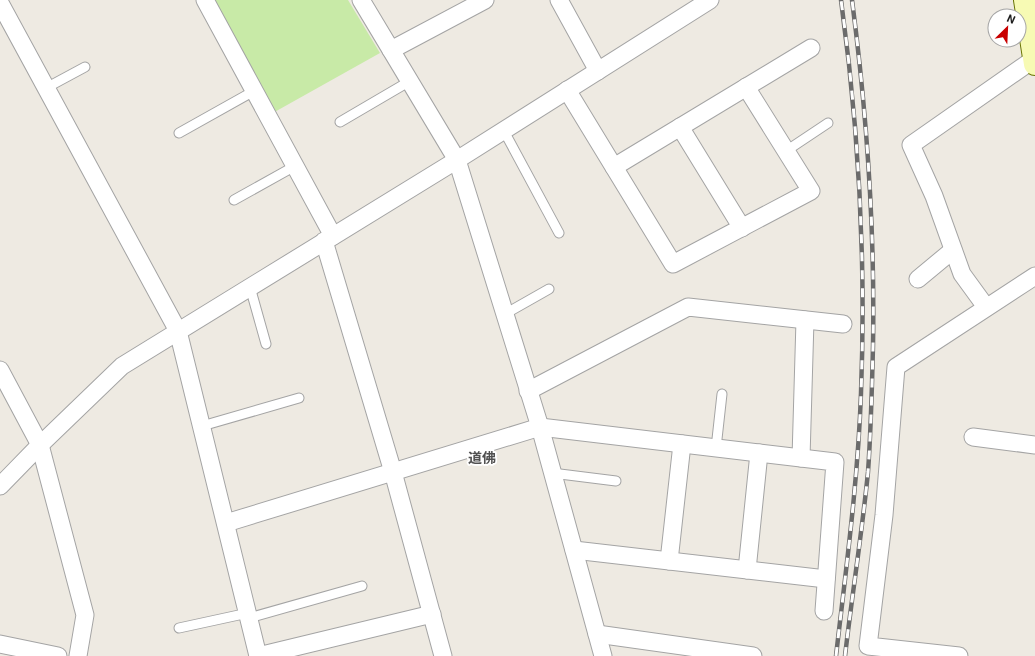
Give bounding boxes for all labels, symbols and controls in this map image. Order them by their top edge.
north arrow [987,8,1027,48]
text: N [1005,12,1017,27]
district label: 道佛 [468,450,496,466]

